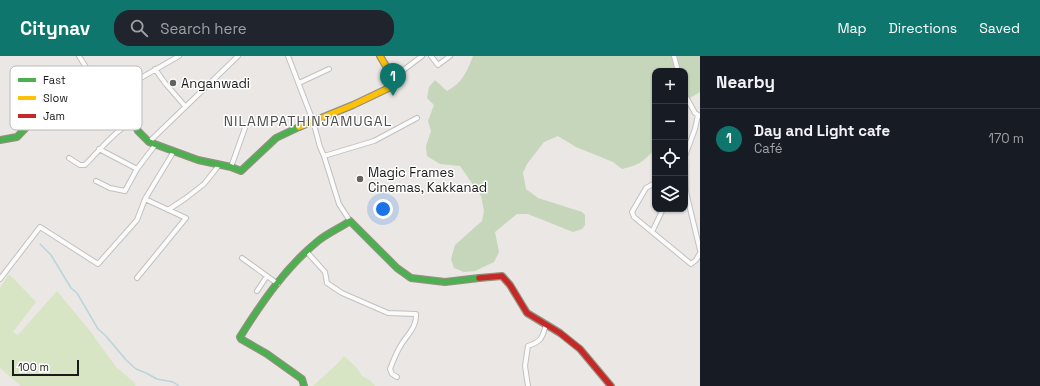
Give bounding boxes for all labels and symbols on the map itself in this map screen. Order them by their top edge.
pin: 1 [380,63,406,96]
legend [10,66,142,130]
text: Fast [43,73,66,87]
place label: Anganwadi [181,75,250,92]
marker: Anganwadi [168,78,178,88]
text: Slow [43,91,68,105]
text: Jam [43,109,65,123]
district label: NILAMPATHINJAMUGAL [224,112,392,130]
place label: Magic Frames Cinemas, Kakkanad [368,164,487,196]
marker: Magic Frames Cinemas, Kakkanad [355,174,365,184]
your location [373,199,393,219]
scale bar [12,358,79,377]

